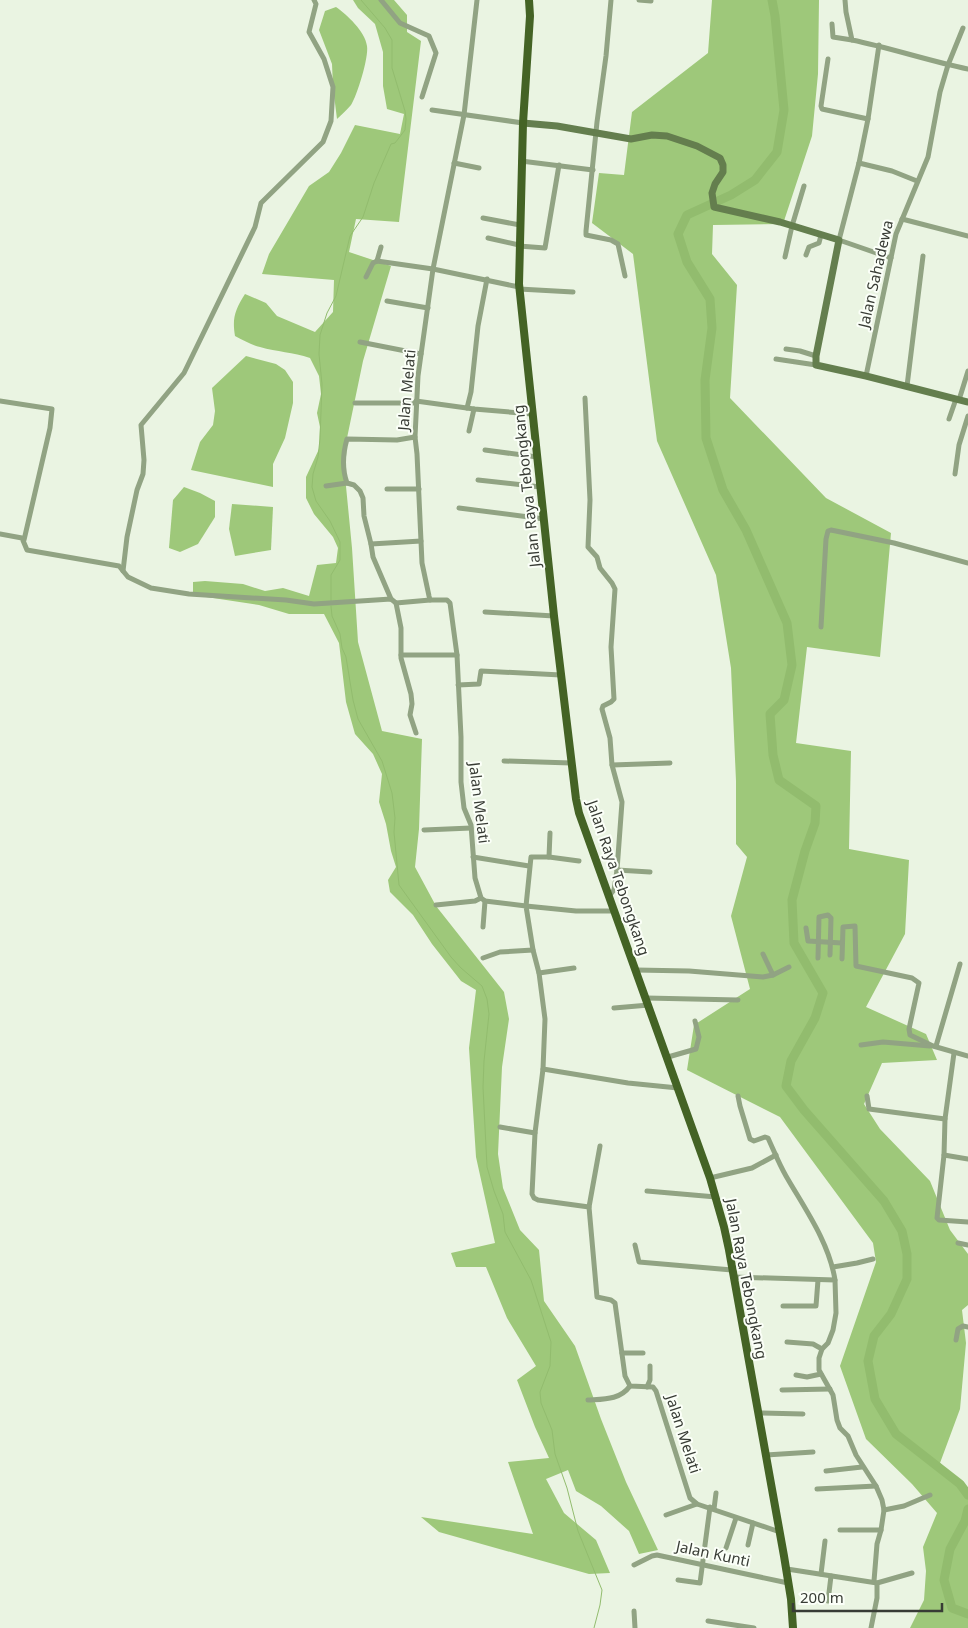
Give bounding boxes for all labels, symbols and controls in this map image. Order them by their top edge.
street label: Jalan Sahadewa [852,218,897,332]
street label: Jalan Melati [392,348,420,433]
street label: Jalan Raya Tebongkang [508,404,545,570]
street label: Jalan Melati [465,759,495,845]
street label: Jalan Raya Tebongkang [582,795,655,958]
street label: Jalan Raya Tebongkang [721,1195,772,1361]
street label: Jalan Melati [661,1390,706,1476]
street label: Jalan Kunti [672,1535,752,1571]
scale bar [793,1580,942,1612]
text: 200 m [800,1587,844,1607]

